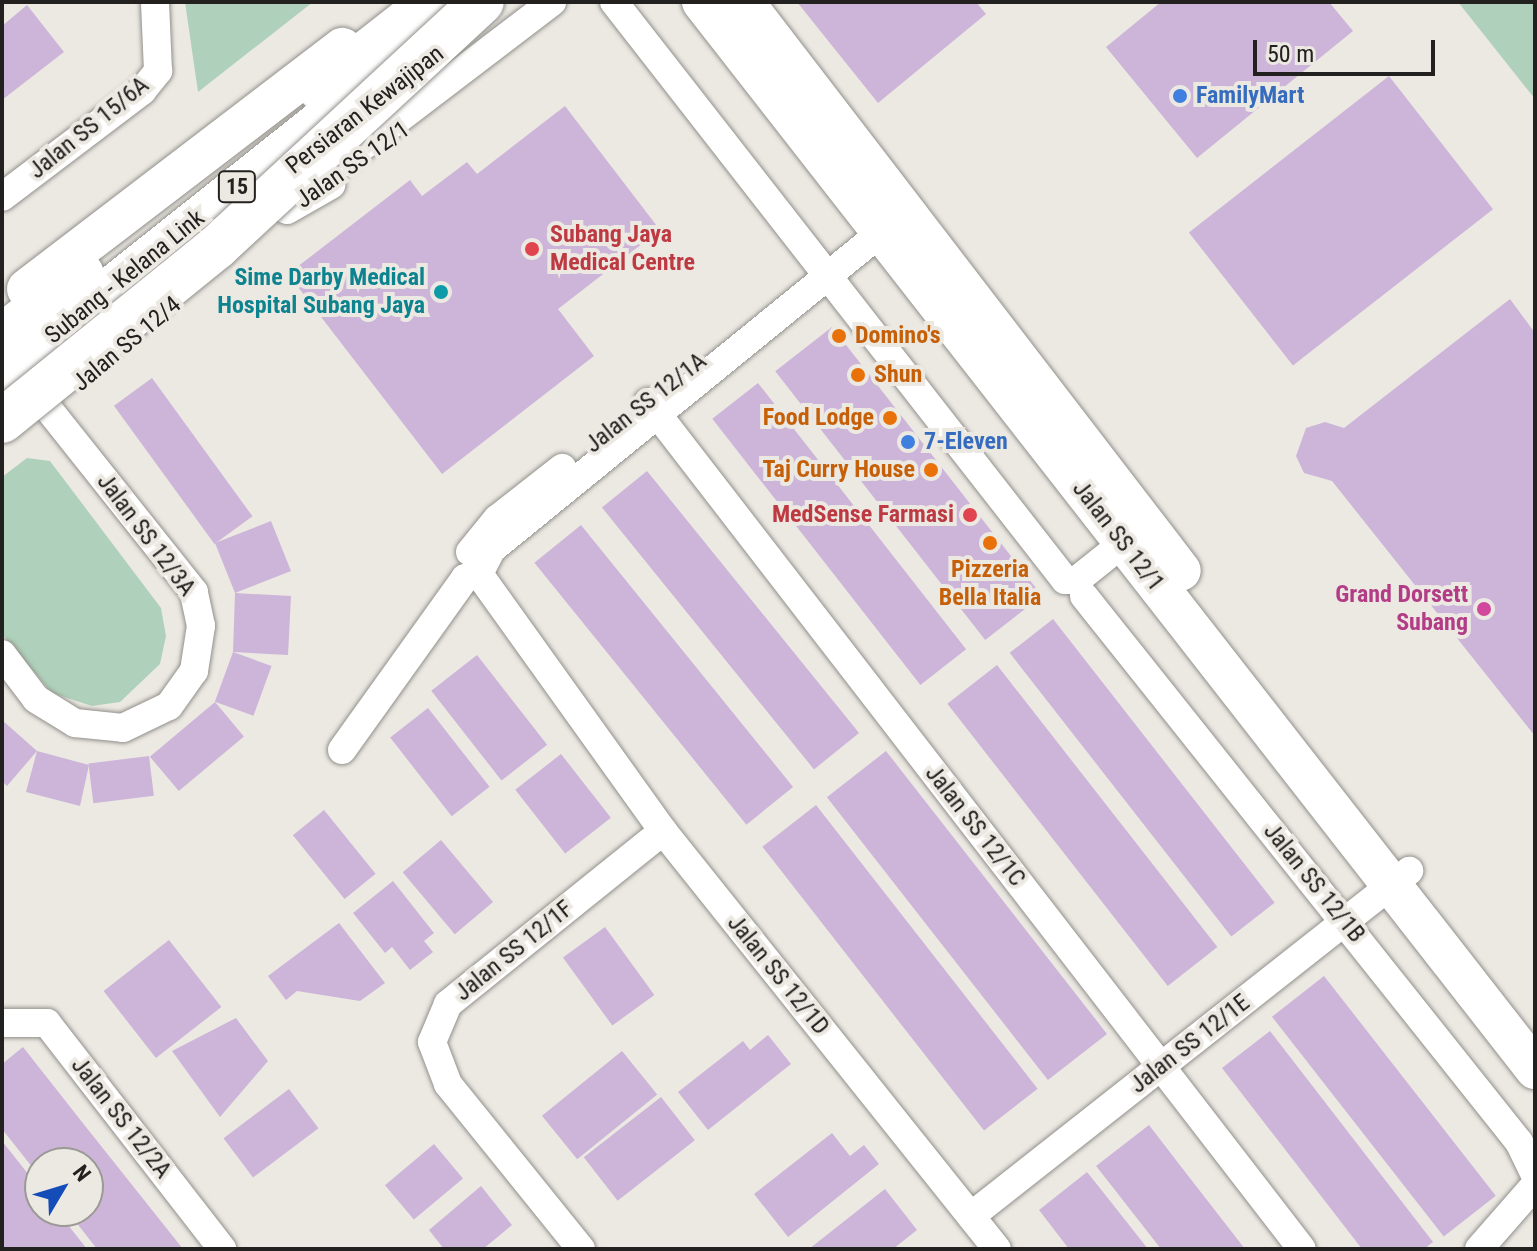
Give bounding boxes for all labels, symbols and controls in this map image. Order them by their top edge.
scale bar [1257,24,1439,74]
street label: Persiaran Kewajipan [280,40,450,180]
text: 50 m [1267,40,1314,68]
street label: Jalan SS 15/6A [23,71,155,185]
place label: FamilyMart [1196,82,1304,110]
marker: FamilyMart [1171,87,1189,105]
street label: Jalan SS 12/1 [291,115,415,215]
road number: 15 [217,169,257,205]
street label: Subang - Kelana Link [39,204,211,350]
place label: Subang Jaya Medical Centre [550,221,695,277]
marker: Subang Jaya Medical Centre [521,238,543,260]
place label: Sime Darby Medical Hospital Subang Jaya [217,264,425,320]
marker: Sime Darby Medical Hospital Subang Jaya [432,283,450,301]
street label: Jalan SS 12/4 [67,291,187,397]
place label: Domino's [855,322,941,350]
marker: Domino's [830,327,848,345]
street label: Jalan SS 12/1A [580,347,712,459]
place label: Shun [874,361,922,389]
marker: Shun [849,366,867,384]
place label: Food Lodge [763,404,874,432]
marker: Food Lodge [881,409,899,427]
place label: 7-Eleven [924,428,1008,456]
marker: 7-Eleven [899,433,917,451]
place label: Taj Curry House [763,456,915,484]
marker: Taj Curry House [922,461,940,479]
street label: Jalan SS 12/3A [91,468,201,602]
street label: Jalan SS 12/1 [1066,475,1170,597]
place label: MedSense Farmasi [772,501,954,529]
marker: MedSense Farmasi [961,506,979,524]
marker: Pizzeria Bella Italia [981,534,999,552]
place label: Pizzeria Bella Italia [939,556,1041,612]
place label: Grand Dorsett Subang [1335,581,1468,637]
marker: Grand Dorsett Subang [1475,600,1493,618]
street label: Jalan SS 12/1C [919,760,1031,892]
street label: Jalan SS 12/1B [1257,818,1371,948]
street label: Jalan SS 12/1F [449,895,579,1007]
street label: Jalan SS 12/1D [721,909,835,1041]
street label: Jalan SS 12/1E [1124,988,1256,1100]
street label: Jalan SS 12/2A [65,1052,177,1184]
north arrow [24,1147,104,1227]
text: N [68,1160,96,1186]

